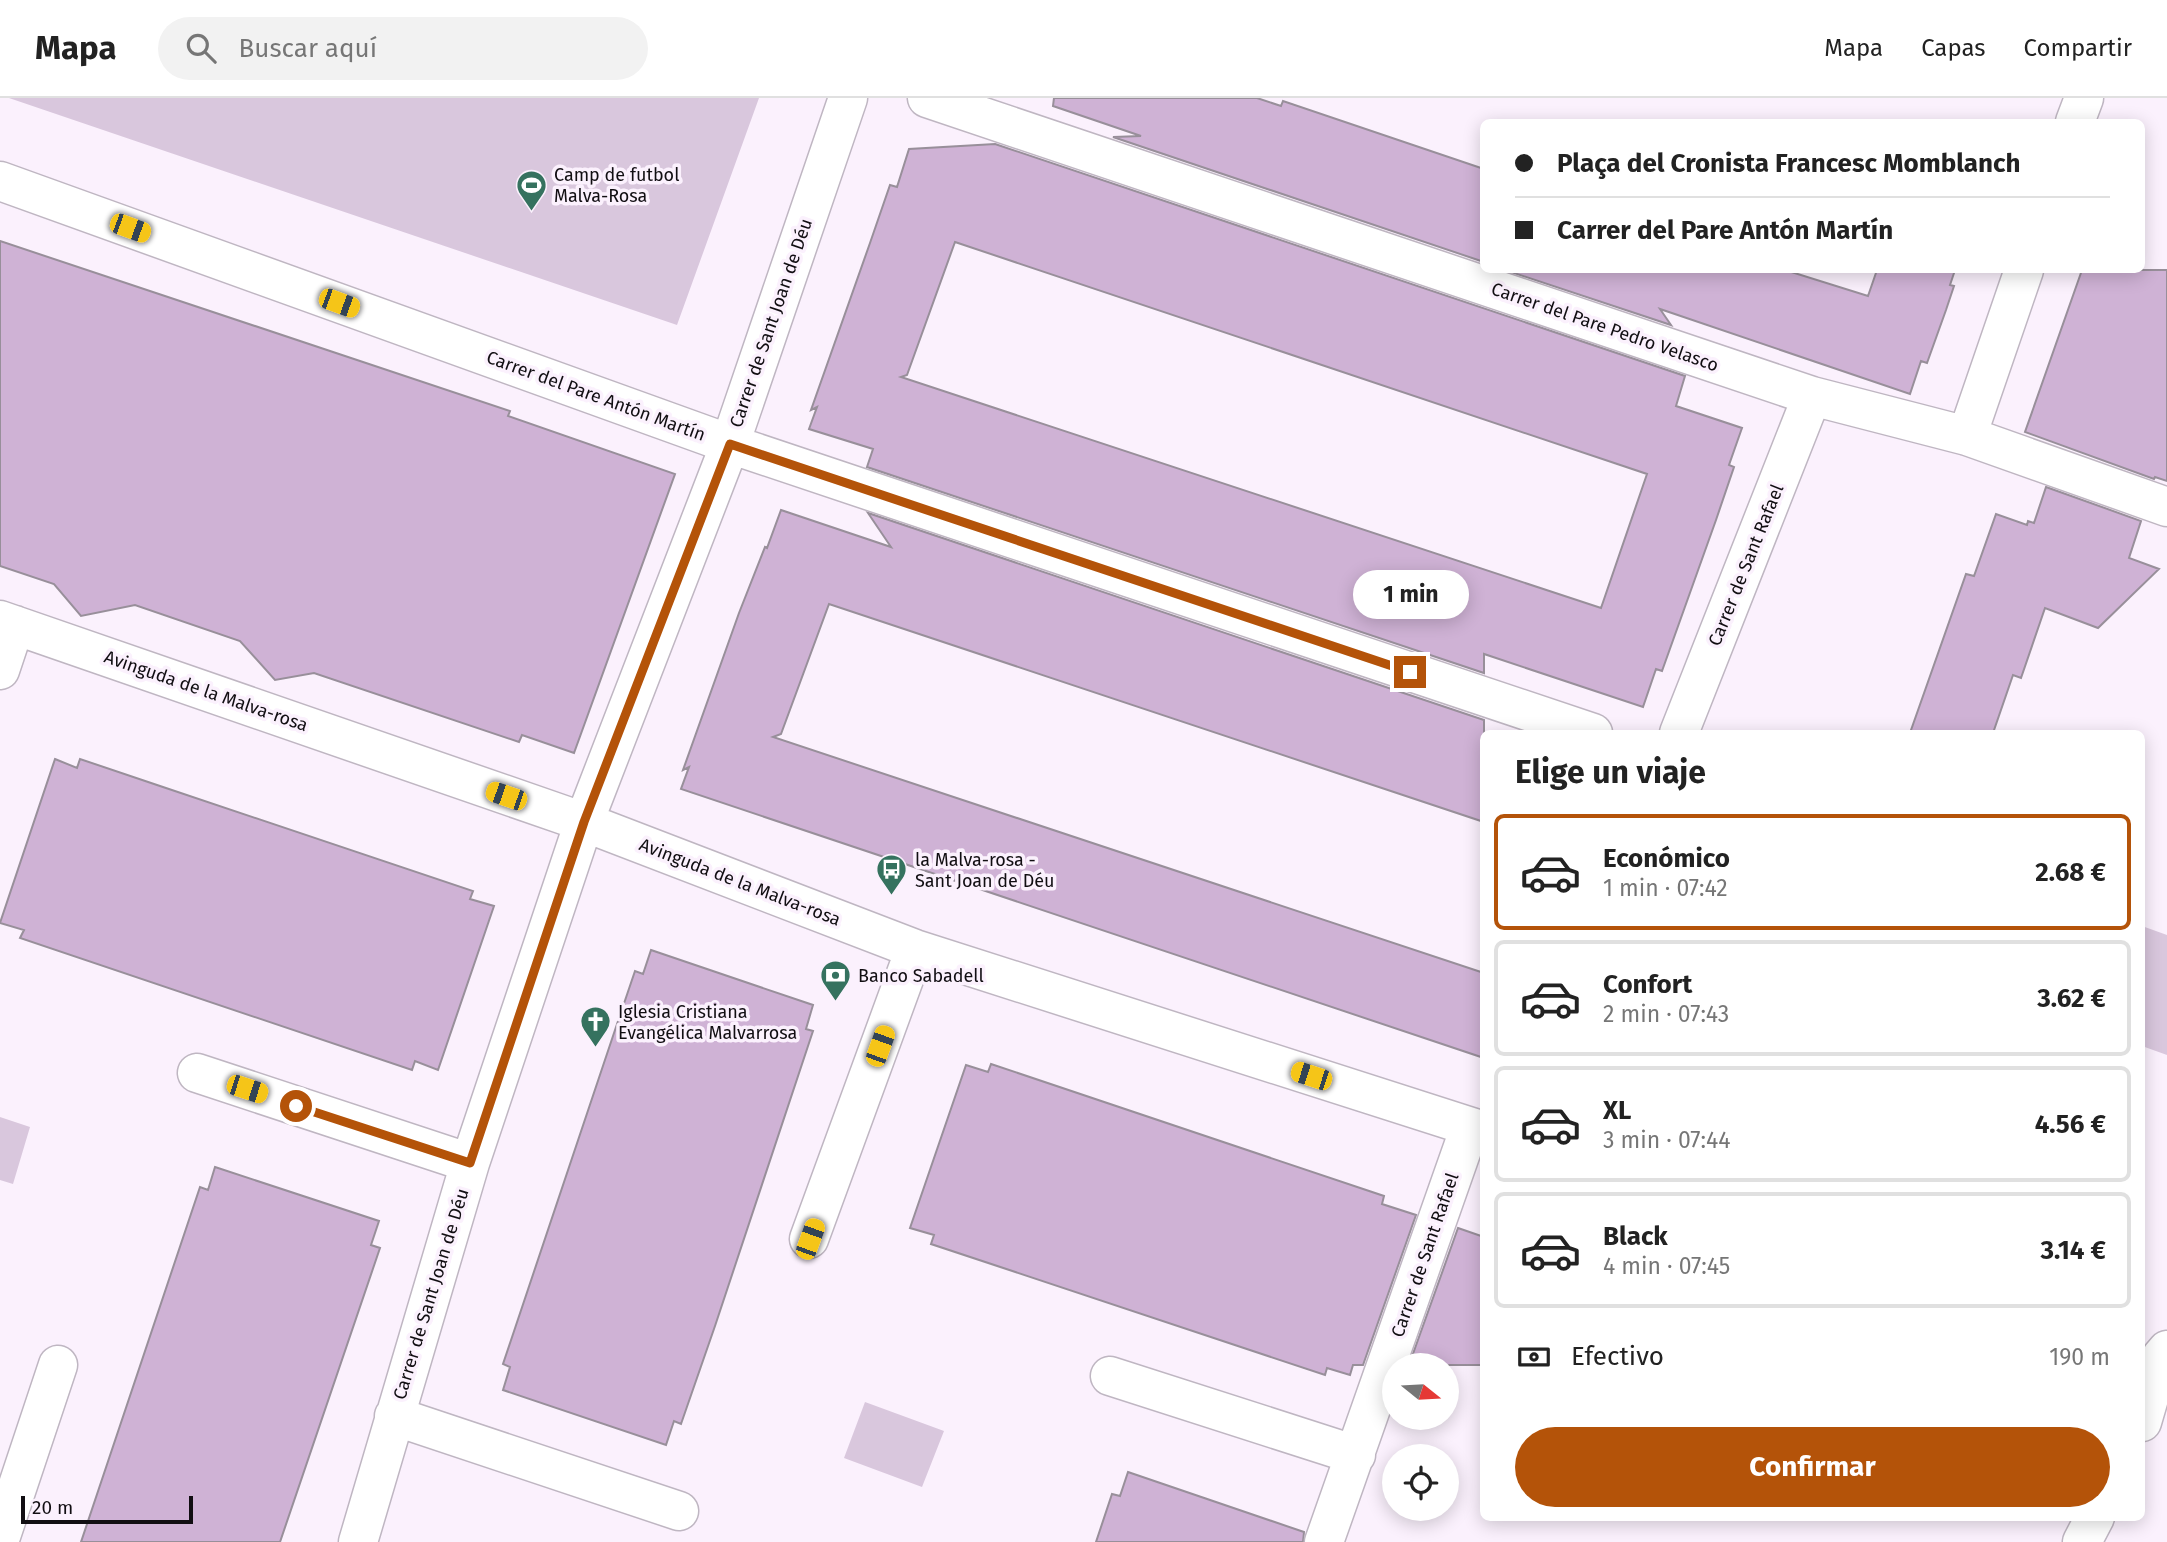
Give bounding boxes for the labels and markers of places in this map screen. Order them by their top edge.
place label: Camp de futbol Malva-Rosa [554,164,679,207]
sports icon: Camp de futbol Malva-Rosa [514,168,548,212]
place label: la Malva-rosa - Sant Joan de Déu [915,849,1055,892]
bus stop icon: la Malva-rosa - Sant Joan de Déu [875,853,909,897]
bank icon: Banco Sabadell [818,959,852,1003]
place label: Banco Sabadell [858,965,984,987]
place label: Iglesia Cristiana Evangélica Malvarrosa [618,1001,797,1044]
church icon: Iglesia Cristiana Evangélica Malvarrosa [578,1005,612,1049]

